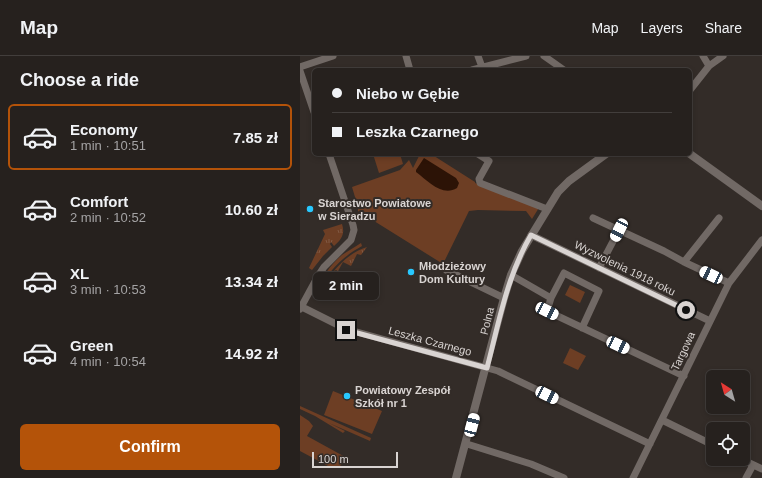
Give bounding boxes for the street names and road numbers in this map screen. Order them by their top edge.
street label: Wyzwolenia 1918 roku [573,238,677,298]
street label: Polna [478,305,496,336]
street label: Leszka Czarnego [387,324,473,358]
street label: Targowa [669,329,698,372]

